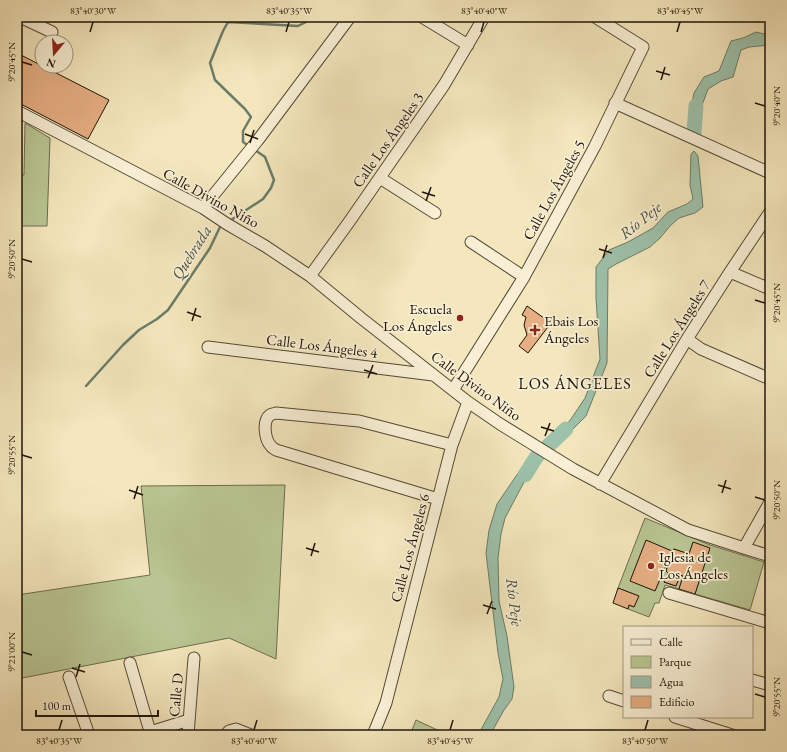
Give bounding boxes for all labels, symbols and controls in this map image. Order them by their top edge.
text: 83°40'30"W [70,4,117,17]
text: 83°40'35"W [266,4,313,17]
text: 83°40'40"W [461,4,508,17]
text: 83°40'45"W [657,4,704,17]
north arrow [34,34,74,74]
text: 9°20'45"N [5,42,18,82]
text: N [44,55,57,72]
text: 9°20'40"N [770,86,783,126]
street label: Calle Los Ángeles 3 [348,88,427,191]
street label: Calle Los Ángeles 5 [518,136,589,243]
street label: Calle Divino Niño [160,163,263,232]
water label: Río Peje [615,197,666,244]
water label: Quebrada [166,221,216,284]
text: 9°20'50"N [5,239,18,279]
street label: Calle Los Ángeles 7 [639,276,715,381]
text: 9°20'45"N [770,283,783,323]
place label: Escuela Los Ángeles [383,299,452,335]
place label: Ebais Los Ángeles [543,311,599,347]
marker: Escuela Los Ángeles [455,313,465,323]
marker: Ebais Los Ángeles [529,324,541,336]
street label: Calle Los Ángeles 4 [265,329,380,362]
street label: Calle Divino Niño [427,346,525,425]
district label: LOS ÁNGELES [518,373,632,394]
text: 9°20'55"N [5,435,18,475]
text: 9°20'50"N [770,480,783,520]
street label: Calle Los Ángeles 6 [386,491,433,604]
place label: Iglesia de Los Ángeles [659,547,728,583]
marker: Iglesia de Los Ángeles [646,561,656,571]
water label: Río Peje [501,577,528,628]
legend [623,626,753,718]
text: 9°21'00"N [5,632,18,672]
text: Calle [659,634,683,650]
text: Parque [659,654,691,670]
street label: Calle D [164,672,187,718]
text: Agua [658,674,684,690]
text: 9°20'55"N [770,677,783,717]
scale bar [36,692,158,718]
text: Edificio [659,694,695,710]
text: 100 m [42,698,72,714]
text: 83°40'35"W [36,734,83,747]
text: 83°40'40"W [231,734,278,747]
text: 83°40'45"W [427,734,474,747]
text: 83°40'50"W [622,734,669,747]

